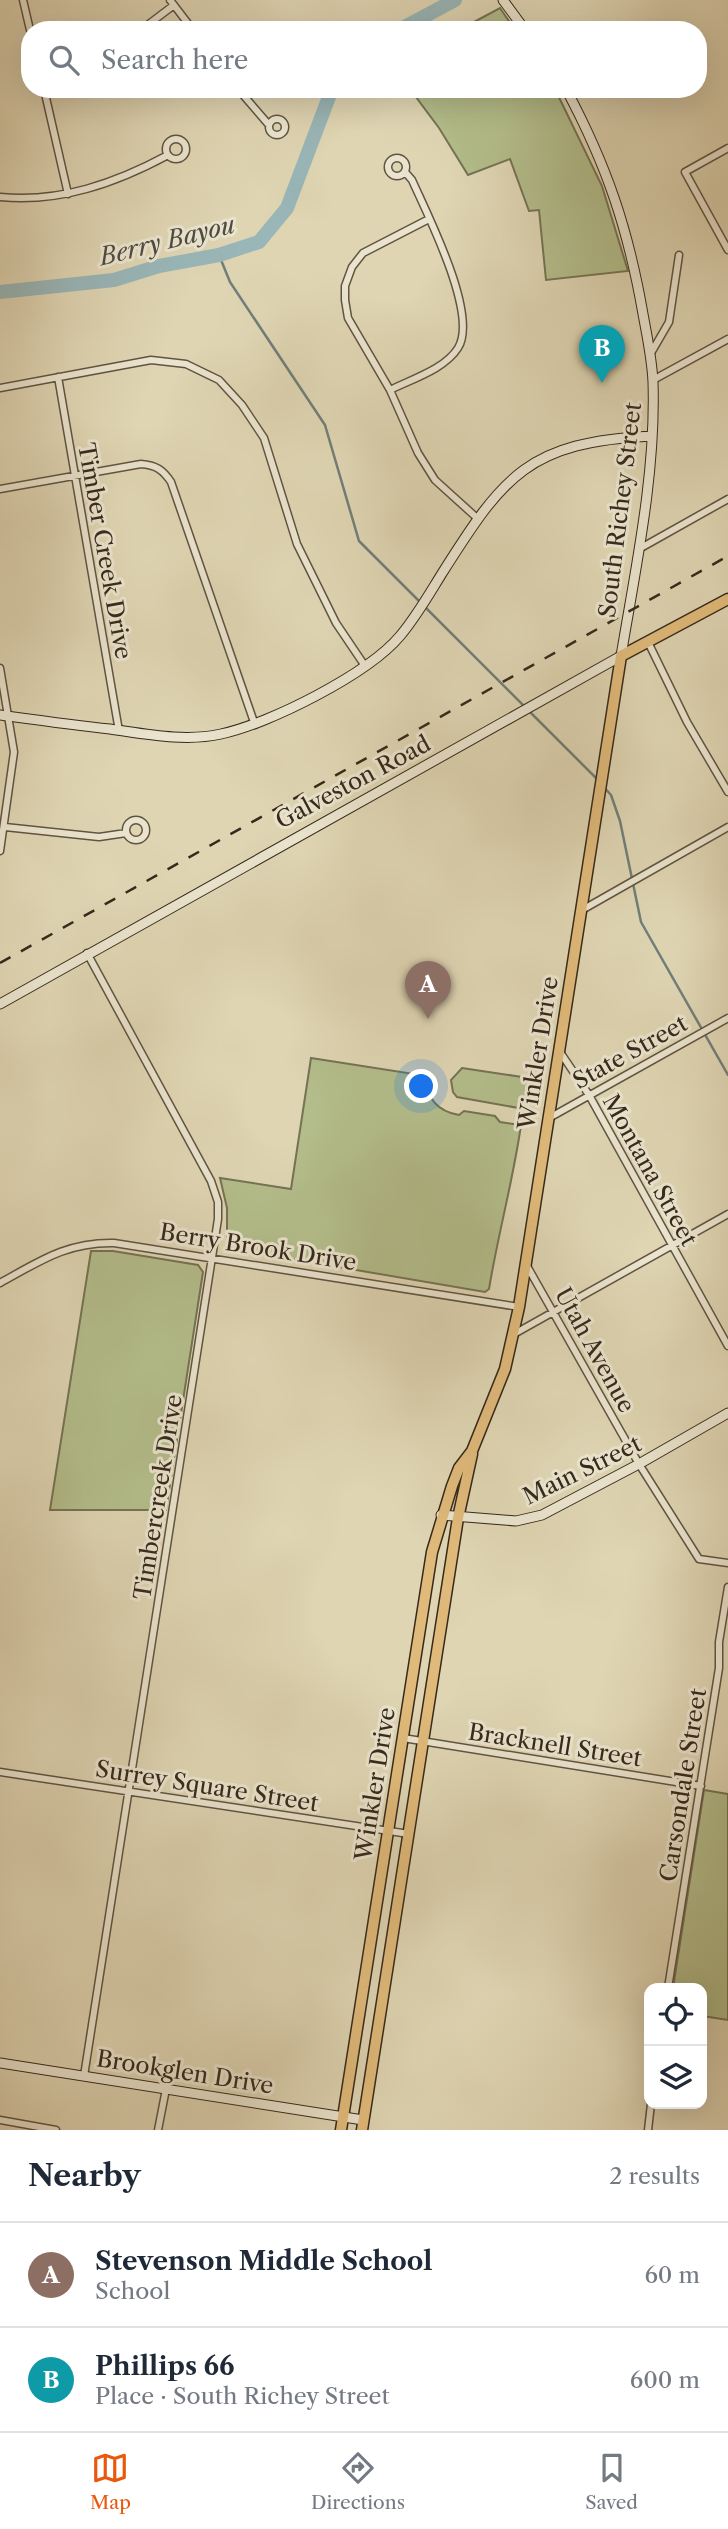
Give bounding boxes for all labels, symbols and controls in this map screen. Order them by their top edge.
search box [21,21,707,98]
icon: search [45,41,83,79]
text: Search here [101,44,248,76]
water label: Berry Bayou [94,209,238,272]
pin: B [579,325,625,383]
street label: South Richey Street [593,401,647,619]
street label: Timber Creek Drive [72,441,138,661]
street label: Galveston Road [271,729,435,835]
pin: A [405,961,451,1019]
street label: Winkler Drive [512,974,564,1133]
street label: State Street [568,1009,692,1095]
your location [404,1069,438,1103]
street label: Montana Street [597,1089,703,1251]
street label: Berry Brook Drive [158,1218,358,1276]
street label: Utah Avenue [549,1283,641,1417]
street label: Timbercreek Drive [128,1392,188,1602]
street label: Main Street [518,1429,646,1511]
street label: Carsondale Street [654,1686,712,1884]
street label: Winkler Drive [349,1705,401,1864]
street label: Bracknell Street [466,1717,644,1773]
street label: Surrey Square Street [94,1755,320,1817]
map controls [644,1983,707,2109]
button: locate [644,1983,707,2046]
street label: Brookglen Drive [95,2044,275,2100]
button: layers [644,2046,707,2109]
text: Nearby [28,2157,141,2194]
text: 2 results [609,2162,700,2190]
text: Stevenson Middle School [95,2245,433,2277]
text: A [42,2261,60,2289]
text: 60 m [644,2261,700,2289]
text: School [95,2277,170,2305]
text: Phillips 66 [95,2350,235,2382]
text: B [42,2366,60,2394]
text: 600 m [630,2366,700,2394]
text: Place · South Richey Street [95,2382,390,2410]
tab: Map [90,2449,131,2514]
tab: Directions [311,2449,405,2514]
tab: Saved [585,2449,638,2514]

